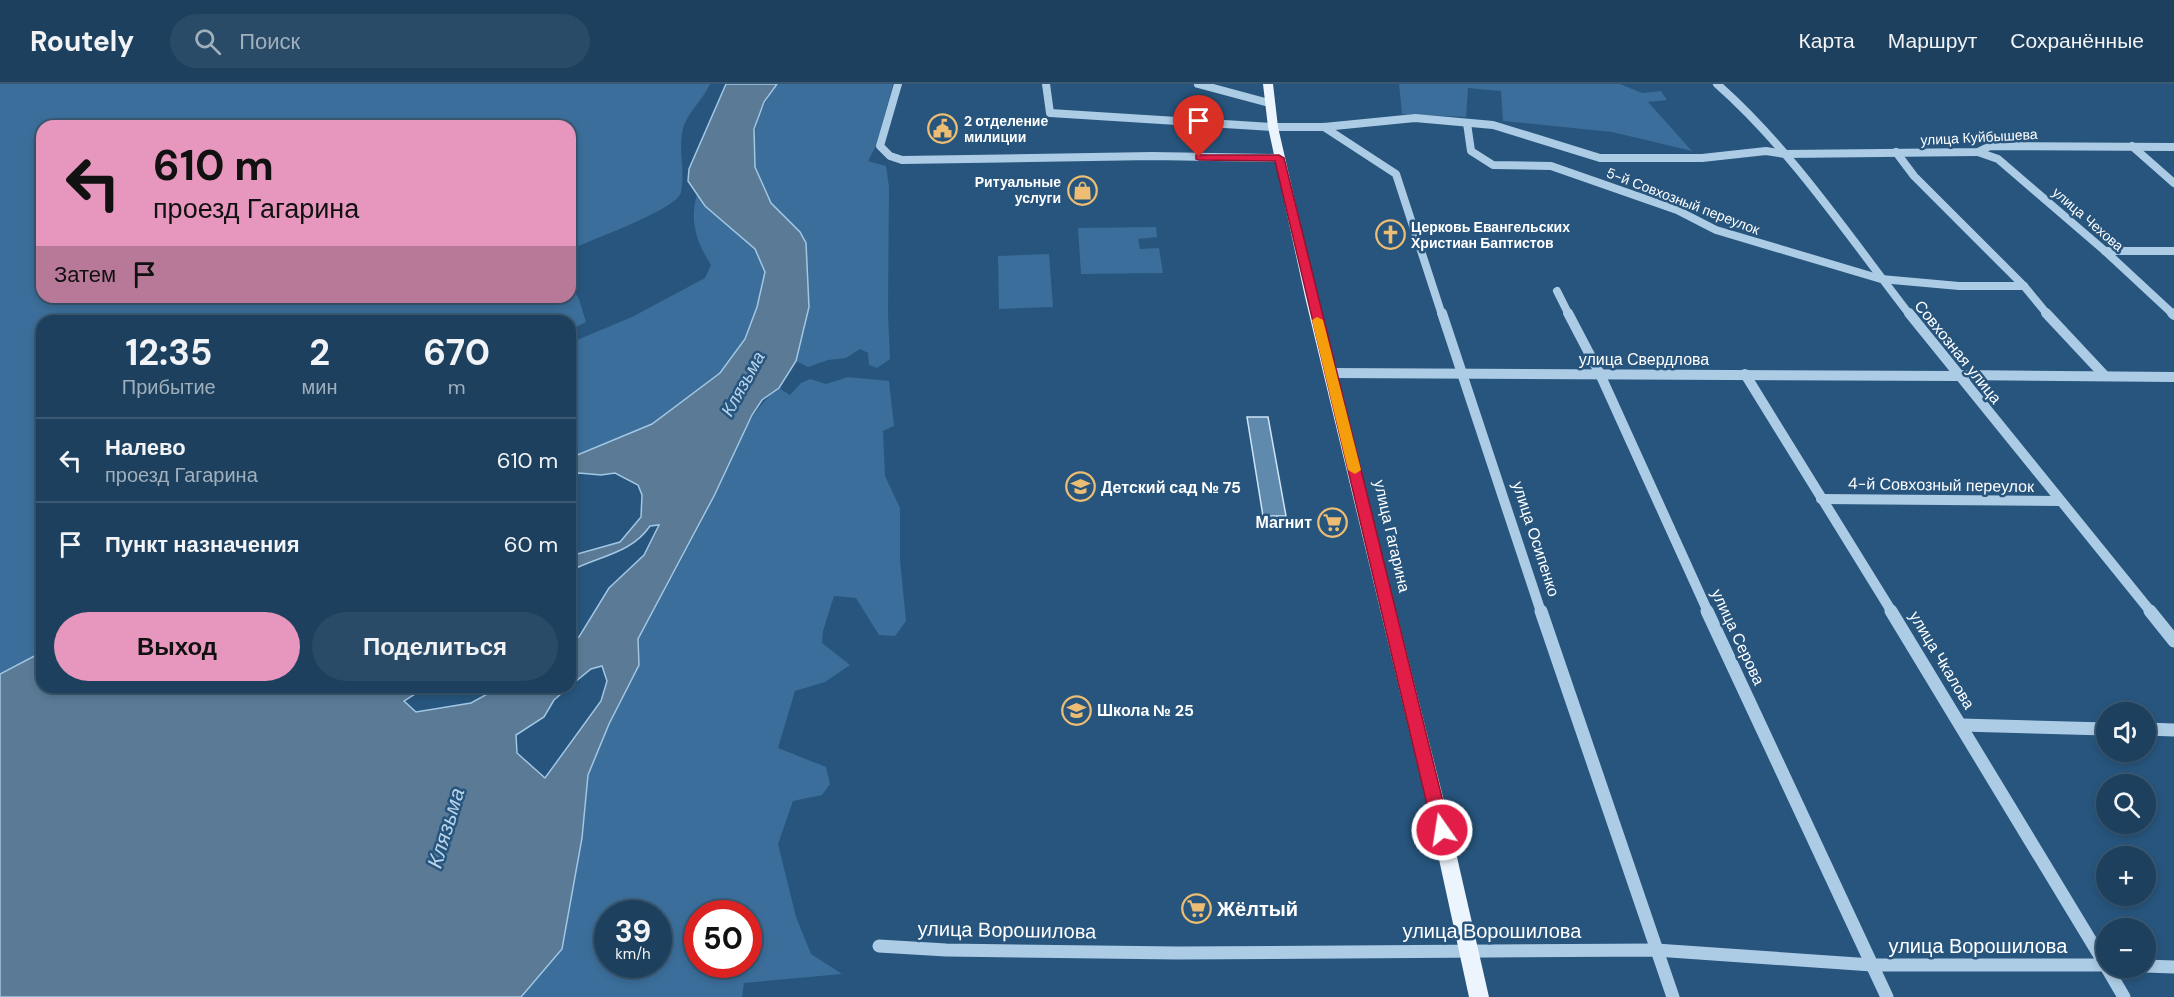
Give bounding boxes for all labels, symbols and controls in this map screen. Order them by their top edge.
search box [170,14,590,68]
text: Routely [30,23,134,60]
icon: search [191,25,224,58]
text: Поиск [239,27,300,56]
text: Карта [1799,27,1855,55]
text: Маршрут [1888,27,1977,55]
text: Сохранённые [2010,27,2144,55]
pin [1173,95,1224,157]
icon: arrive [1182,104,1215,137]
place label: 2 отделение милиции [964,112,1048,146]
public building icon: 2 отделение милиции [927,113,959,145]
street label: улица Куйбышева [1920,125,2038,149]
text: 610 m [153,138,274,193]
icon: left [54,144,132,222]
street label: 5-й Совхозный переулок [1604,163,1763,239]
place label: Ритуальные услуги [975,173,1061,207]
shop icon: Ритуальные услуги [1066,174,1098,206]
street label: улица Чехова [2049,183,2128,255]
text: проезд Гагарина [153,191,359,226]
place label: Церковь Евангельских Христиан Баптистов [1411,218,1570,252]
church icon: Церковь Евангельских Христиан Баптистов [1374,219,1406,251]
icon: arrive [128,258,161,291]
text: Затем [54,260,116,289]
street label: Совхозная улица [1910,296,2006,408]
text: 12:35 [125,329,212,376]
text: 2 [309,329,330,376]
text: 670 [423,329,490,376]
water label: Клязьма [715,347,771,421]
street label: улица Свердлова [1579,349,1709,370]
text: Прибытие [122,374,216,400]
text: мин [302,374,338,400]
text: m [448,374,466,400]
text: Налево [105,433,186,462]
icon: left [54,444,87,477]
text: 610 m [497,446,558,475]
text: проезд Гагарина [105,462,258,488]
school or university icon: Детский сад № 75 [1064,471,1096,503]
street label: 4-й Совхозный переулок [1848,473,2035,497]
place label: Детский сад № 75 [1101,477,1241,498]
street label: улица Гагарина [1369,478,1415,594]
street label: улица Осипенко [1507,479,1565,599]
supermarket icon: Магнит [1317,506,1349,538]
place label: Магнит [1256,512,1312,533]
icon: arrive [54,528,87,561]
text: Пункт назначения [105,530,300,559]
text: 60 m [504,530,558,559]
street label: улица Серова [1707,586,1769,689]
street label: улица Чкалова [1904,607,1980,713]
button: Выход [54,612,300,681]
button: Поделиться [312,612,558,681]
school or university icon: Школа № 25 [1060,694,1092,726]
place label: Школа № 25 [1097,700,1194,721]
map controls [2096,702,2156,978]
button: sound [2096,702,2156,762]
button: search [2096,774,2156,834]
water label: Клязьма [421,785,471,871]
position arrow [1410,798,1474,862]
button: + [2096,846,2156,906]
supermarket icon: Жёлтый [1180,893,1212,925]
place label: Жёлтый [1216,896,1298,922]
speed limit sign: 50 [684,900,762,978]
text: 39 [615,912,651,951]
street label: улица Ворошилова [917,915,1097,945]
street label: улица Ворошилова [1403,918,1582,944]
button: − [2096,918,2156,978]
street label: улица Ворошилова [1889,933,2068,959]
text: km/h [615,944,651,964]

